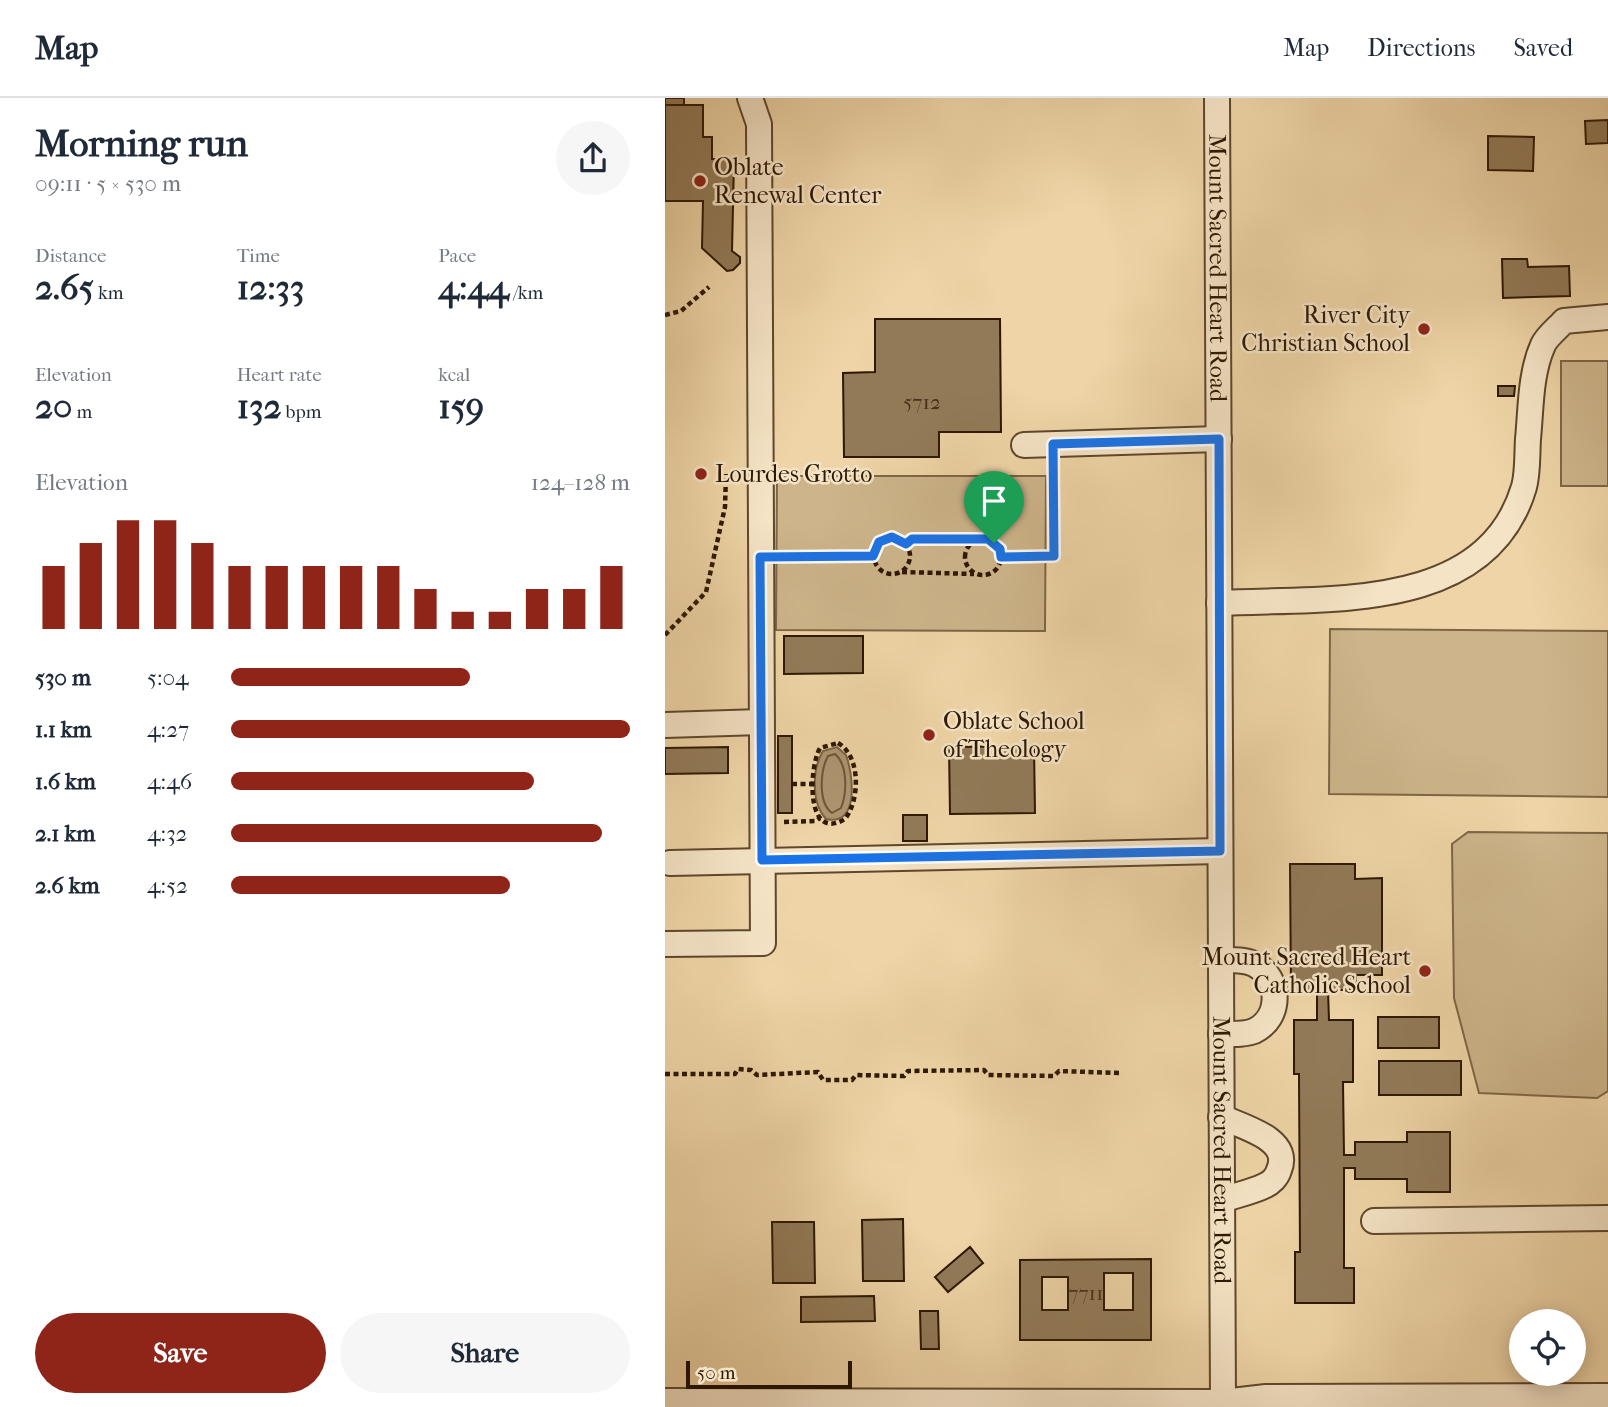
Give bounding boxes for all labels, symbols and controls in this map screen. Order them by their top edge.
text: Map [35,29,98,68]
text: Map [1283,34,1329,62]
text: Directions [1367,34,1475,62]
text: Saved [1513,34,1573,62]
text: Morning run [35,121,248,166]
button: share [556,121,630,195]
street label: Mount Sacred Heart Road [1203,134,1232,403]
place label: Oblate Renewal Center [714,153,882,209]
text: 09:11 · 5 × 530 m [35,170,181,197]
marker: Oblate Renewal Center [692,173,708,189]
text: Distance [35,245,106,267]
text: Time [237,245,280,267]
text: Pace [438,245,476,267]
text: 2.65 [35,267,94,308]
text: 12:33 [237,267,304,308]
text: 4:44 [438,267,509,308]
text: km [94,282,123,304]
text: /km [509,282,543,304]
place label: River City Christian School [1241,301,1411,357]
marker: River City Christian School [1416,321,1432,337]
text: Elevation [35,364,112,386]
text: Heart rate [237,364,322,386]
text: kcal [438,364,470,386]
text: 20 [35,386,72,427]
text: 132 [237,386,282,427]
text: 159 [438,386,484,427]
house number: 5712 [903,390,941,414]
text: m [72,401,92,423]
text: bpm [282,401,322,423]
place label: Lourdes Grotto [715,460,872,488]
marker: Lourdes Grotto [693,466,709,482]
text: Elevation [35,469,128,496]
text: 124–128 m [531,469,630,496]
pin [964,471,1024,543]
icon: arrive [975,482,1013,520]
text: 530 m [35,664,91,691]
text: 5:04 [147,664,189,691]
place label: Oblate School of Theology [943,707,1085,763]
text: 1.1 km [35,716,92,743]
text: 4:27 [147,716,189,743]
marker: Oblate School of Theology [921,727,937,743]
text: 1.6 km [35,768,96,795]
text: 4:46 [147,768,192,795]
text: 2.1 km [35,820,95,847]
text: 4:32 [147,820,187,847]
text: 2.6 km [35,872,100,899]
text: 4:52 [147,872,188,899]
place label: Mount Sacred Heart Catholic School [1202,943,1411,999]
marker: Mount Sacred Heart Catholic School [1417,963,1433,979]
street label: Mount Sacred Heart Road [1207,1016,1236,1285]
house number: 7711 [1068,1281,1104,1305]
map controls [1509,1309,1586,1386]
button: locate [1509,1309,1586,1386]
button: Save [35,1313,326,1393]
button: Share [340,1313,630,1393]
scale bar [686,1358,852,1390]
text: 50 m [697,1362,736,1384]

